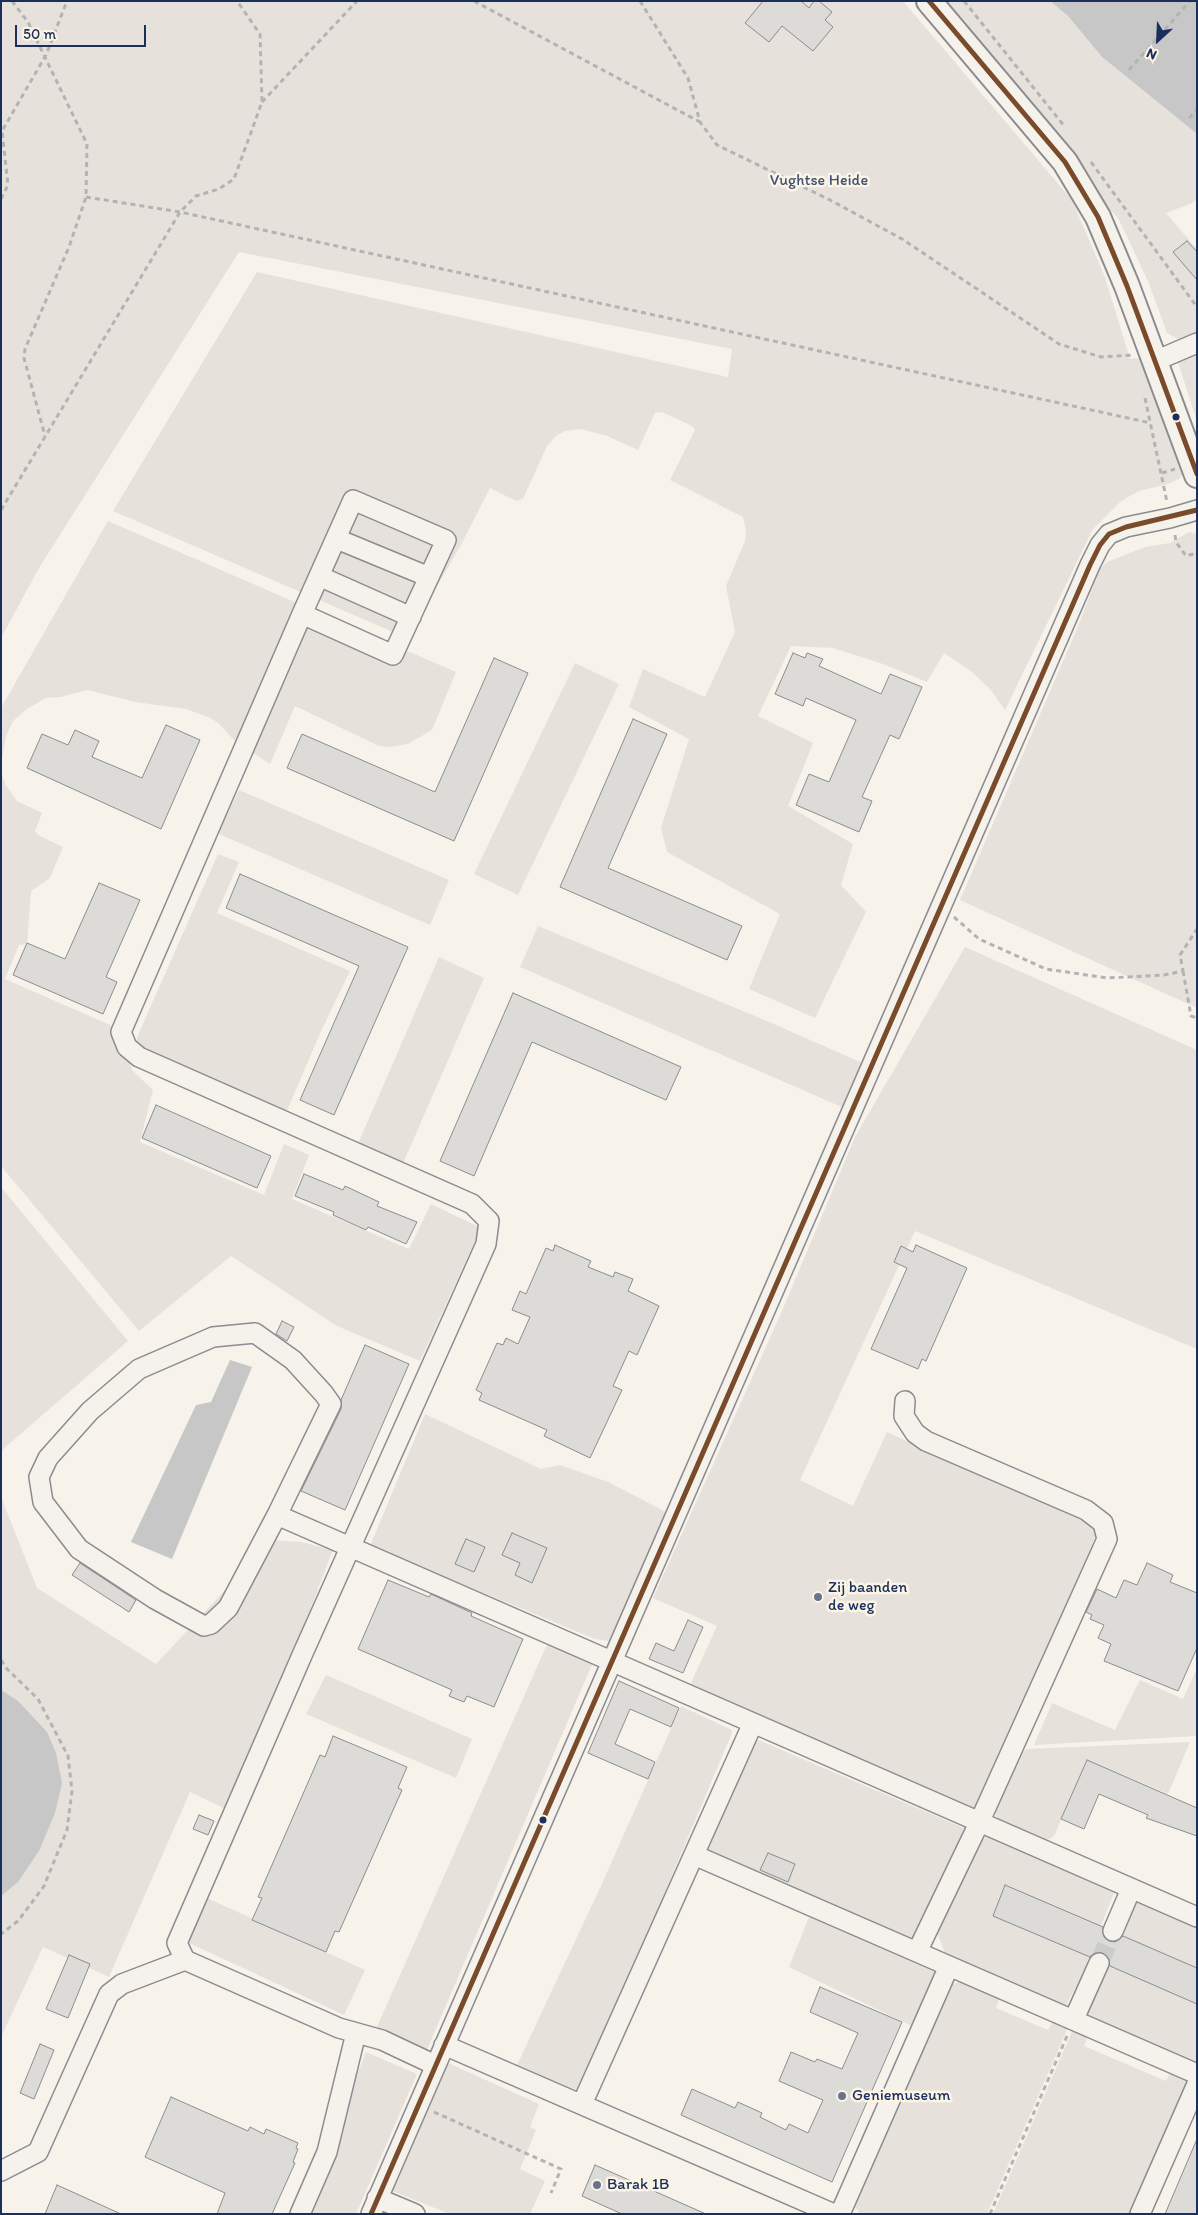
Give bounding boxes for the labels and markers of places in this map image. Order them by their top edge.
unlabelled marker [1171,412,1181,422]
place label: Zij baanden de weg [828,1578,907,1616]
marker: Zij baanden de weg [812,1591,824,1603]
unlabelled marker [538,1815,548,1825]
place label: Geniemuseum [852,2086,950,2106]
marker: Geniemuseum [836,2090,848,2102]
place label: Barak 1B [607,2175,669,2195]
marker: Barak 1B [591,2179,603,2191]

